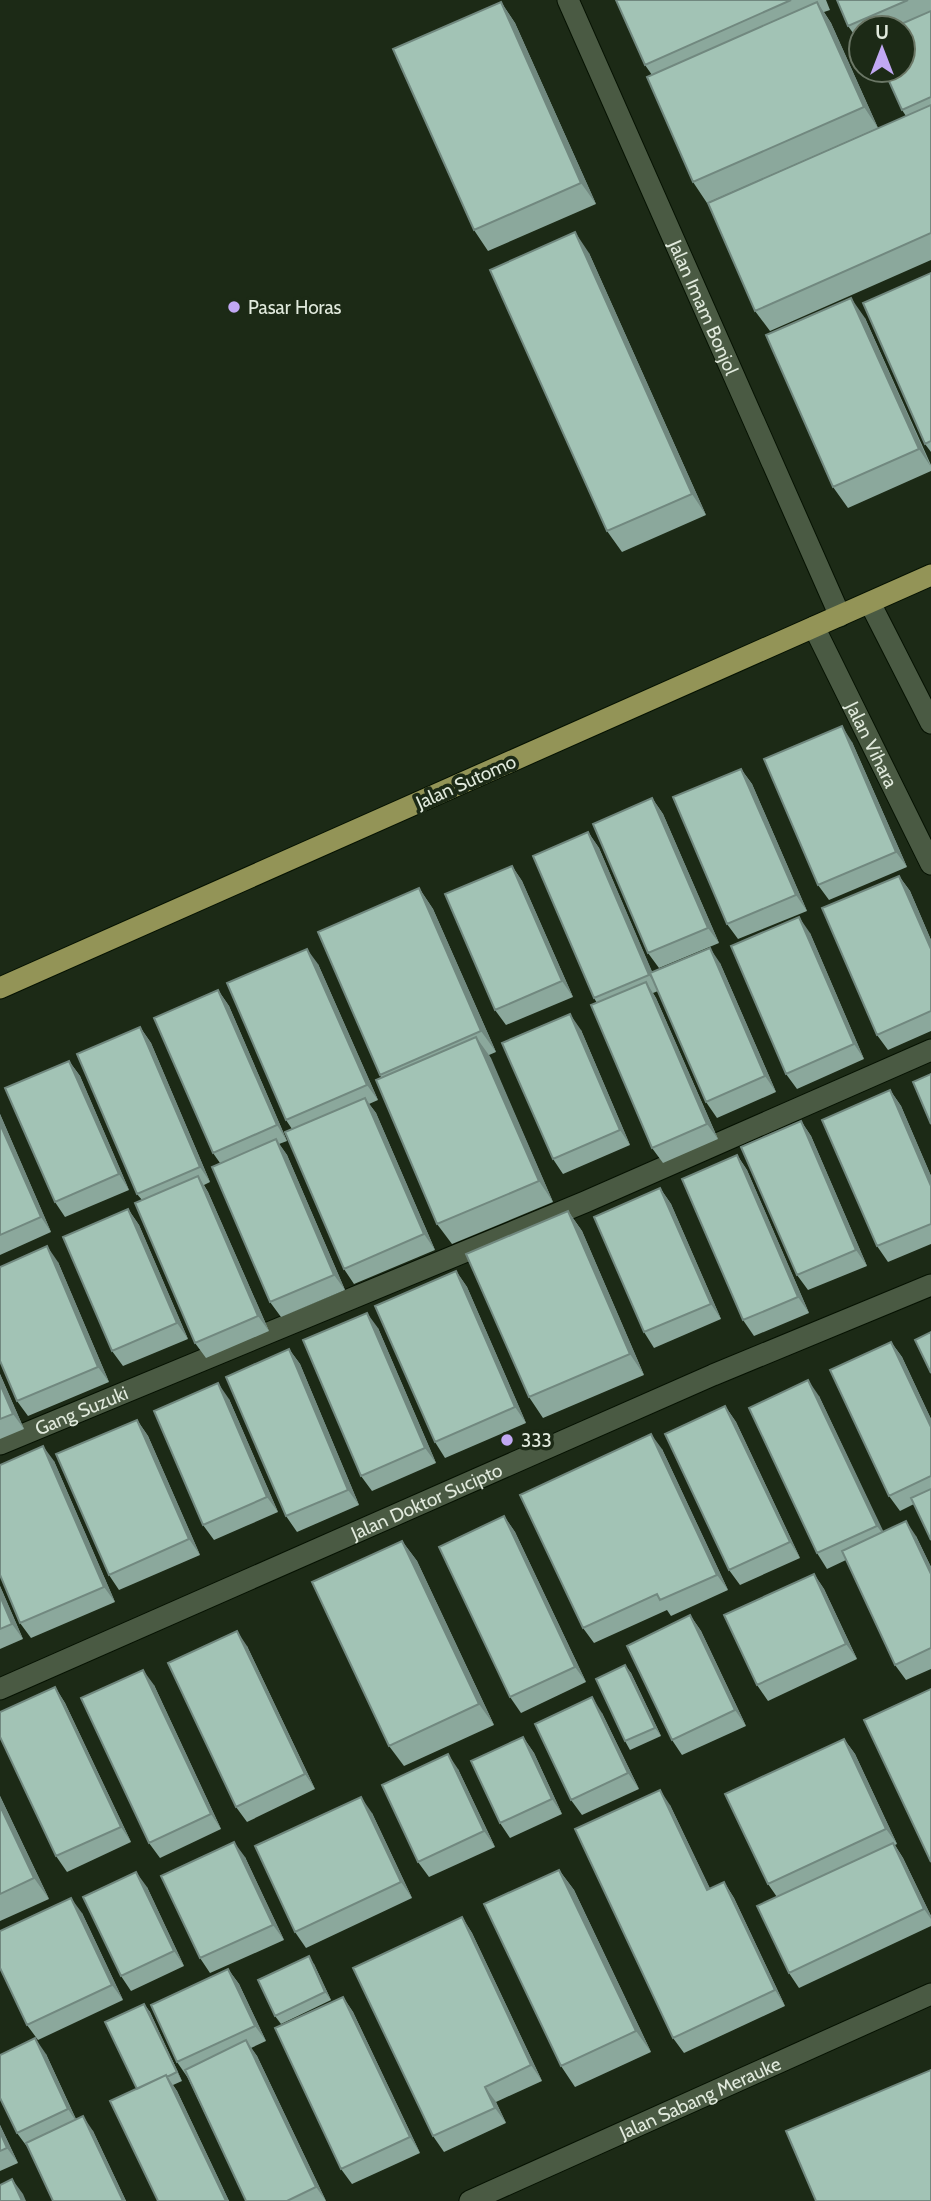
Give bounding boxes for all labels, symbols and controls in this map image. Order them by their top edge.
north arrow [847,14,917,84]
text: U [875,21,889,44]
street label: Jalan Imam Bonjol [663,235,744,379]
place label: Pasar Horas [248,296,342,319]
marker: Pasar Horas [226,299,242,315]
street label: Jalan Vihara [841,697,903,791]
street label: Jalan Sutomo [411,750,520,815]
street label: Gang Suzuki [31,1381,131,1440]
place label: 333 [521,1429,552,1452]
marker: 333 [499,1432,515,1448]
street label: Jalan Doktor Sucipto [346,1458,506,1545]
street label: Jalan Sabang Merauke [615,2051,784,2144]

